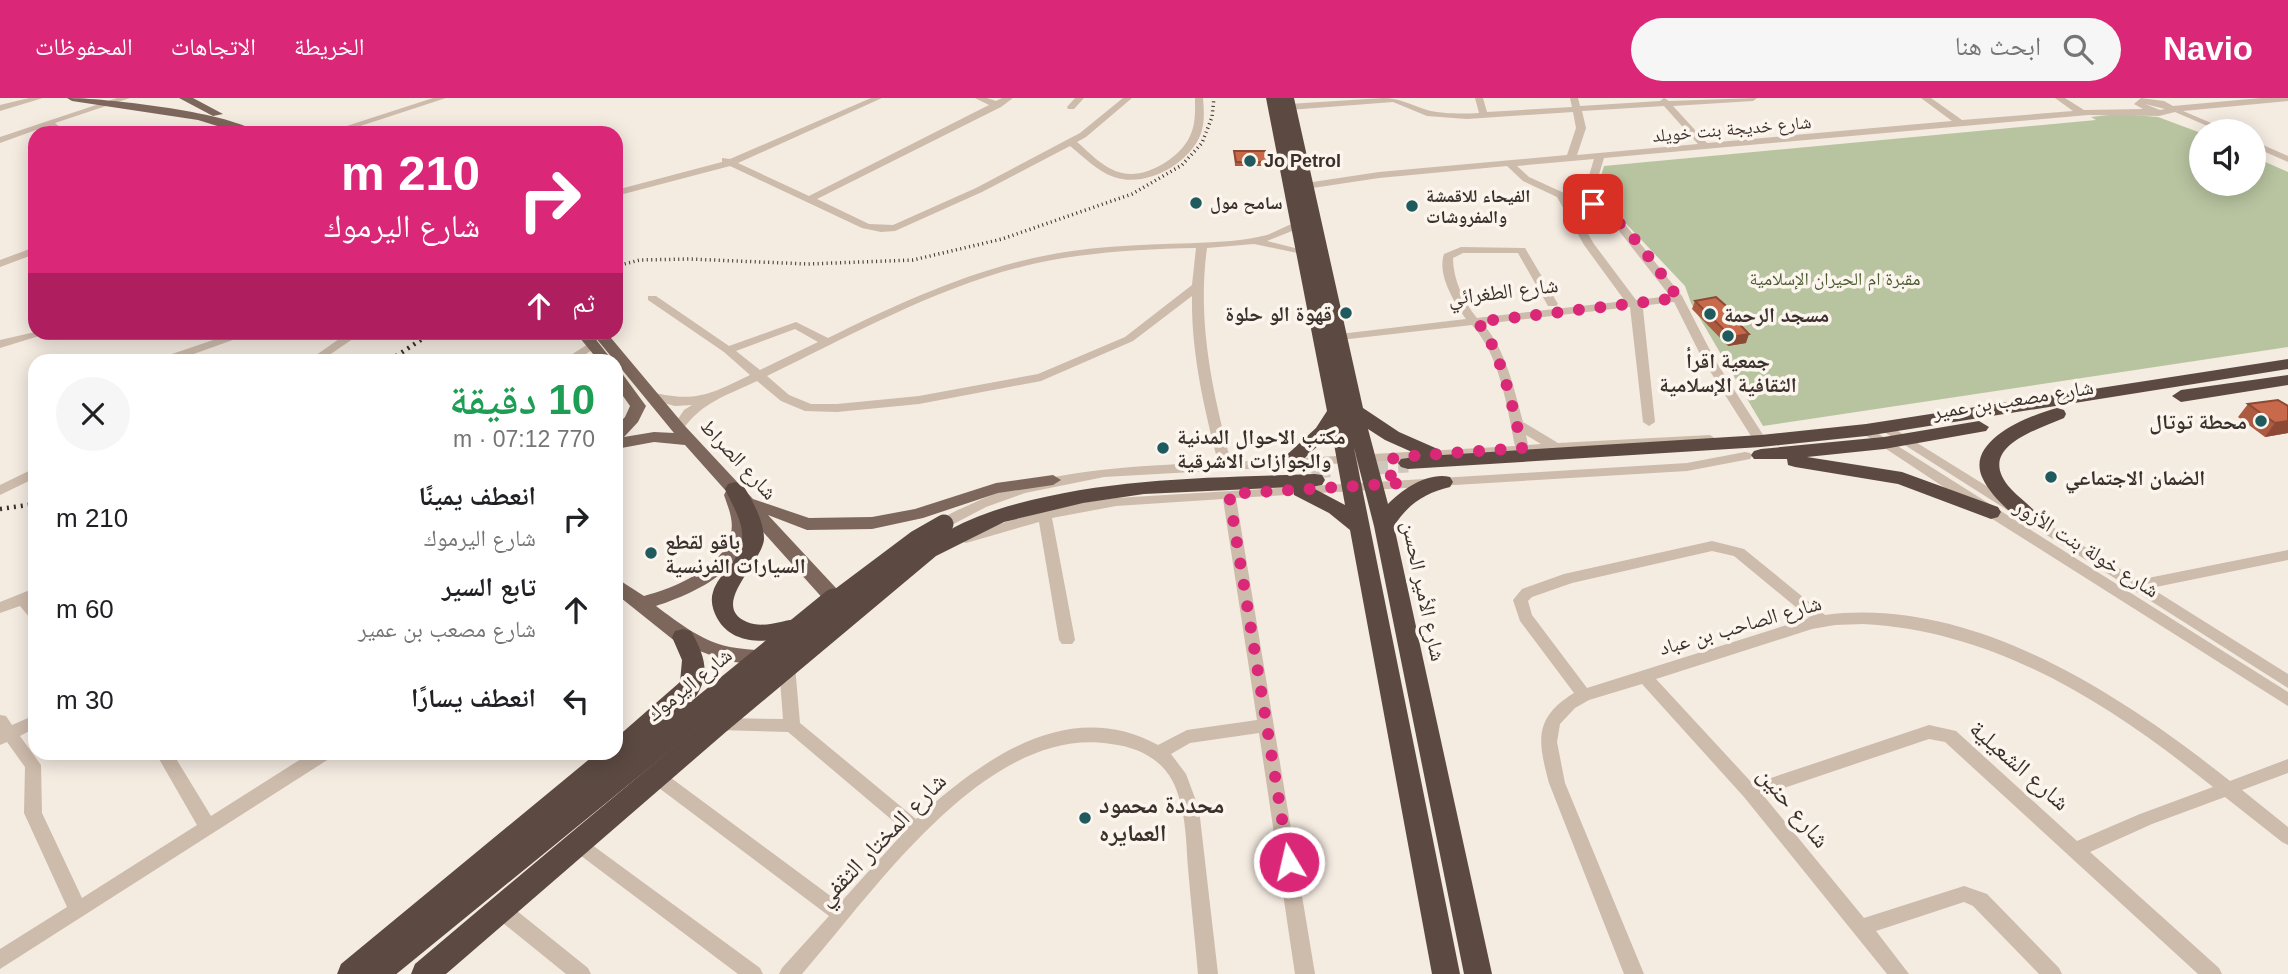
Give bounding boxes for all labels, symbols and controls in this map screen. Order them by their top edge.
search box [1631,18,2121,81]
icon: search [2059,30,2097,68]
text: Navio [2163,30,2253,67]
text: ابحث هنا [1955,31,2041,61]
text: المحفوظات [35,33,133,60]
text: الاتجاهات [171,33,256,60]
text: الخريطة [294,33,365,60]
street label: شارع خديجة بنت خويلد [1652,112,1812,147]
map controls [2189,119,2266,196]
button: sound [2189,119,2266,196]
text: 210 m [341,146,480,200]
place label: Jo Petrol [1264,151,1341,171]
marker: Jo Petrol [1242,153,1258,169]
icon: right [504,154,595,245]
pin [1563,174,1623,234]
icon: arrive [1574,185,1612,223]
place label: الفيحاء للاقمشة والمفروشات [1426,186,1530,227]
place label: سامح مول [1210,193,1283,215]
marker: سامح مول [1188,195,1204,211]
marker: الفيحاء للاقمشة والمفروشات [1404,198,1420,214]
text: شارع اليرموك [324,208,480,244]
park label: مقبرة ام الحيران الإسلامية [1749,269,1921,291]
street label: شارع الطغرائي [1447,273,1560,314]
icon: ahead [520,287,558,325]
text: ثم [572,288,595,318]
place label: قهوة الو حلوة [1225,302,1332,326]
place label: مسجد الرحمة [1724,303,1829,327]
marker: قهوة الو حلوة [1338,305,1354,321]
marker: مسجد الرحمة [1702,306,1718,322]
marker: جمعية اقرأ الثقافية الإسلامية [1720,328,1736,344]
place label: جمعية اقرأ الثقافية الإسلامية [1659,346,1797,397]
street label: شارع مصعب بن عمير [1930,375,2095,425]
text: 10 دقيقة [449,376,595,423]
button: close [56,377,130,451]
place label: محطة توتال [2149,410,2247,435]
marker: محطة توتال [2253,413,2269,429]
street label: شارع الصراط [695,414,782,505]
place label: مكتب الاحوال المدنية والجوازات الاشرقية [1177,425,1346,473]
text: 770 m · 07:12 [453,426,595,452]
marker: مكتب الاحوال المدنية والجوازات الاشرقية [1155,440,1171,456]
place label: الضمان الاجتماعي [2065,466,2205,494]
marker: الضمان الاجتماعي [2043,469,2059,485]
text: انعطف يمينًا [419,481,536,511]
street label: شارع خولة بنت الأزور [2009,494,2163,603]
icon: right [557,500,595,538]
text: 210 m [56,503,128,533]
street label: شارع الأمير الحسن [1396,519,1450,664]
text: شارع اليرموك [424,525,536,551]
place label: باقو لقطع السيارات الفرنسية [665,530,806,578]
marker: باقو لقطع السيارات الفرنسية [643,545,659,561]
text: تابع السير [442,572,536,602]
icon: ahead [557,591,595,629]
street label: شارع الصاحب بن عباد [1656,591,1824,661]
text: 60 m [56,594,114,624]
text: شارع مصعب بن عمير [358,616,536,642]
street label: شارع اليرموك [642,643,737,727]
icon: left [557,682,595,720]
text: انعطف يسارًا [411,683,536,713]
text: 30 m [56,685,114,715]
street label: شارع الشعيلية [1963,714,2075,817]
street label: شارع حنين [1751,761,1836,854]
street label: شارع المختار الثقفي [811,767,956,915]
place label: محددة محمود العمايره [1099,791,1224,846]
marker: محددة محمود العمايره [1077,810,1093,826]
position arrow [1252,825,1326,899]

